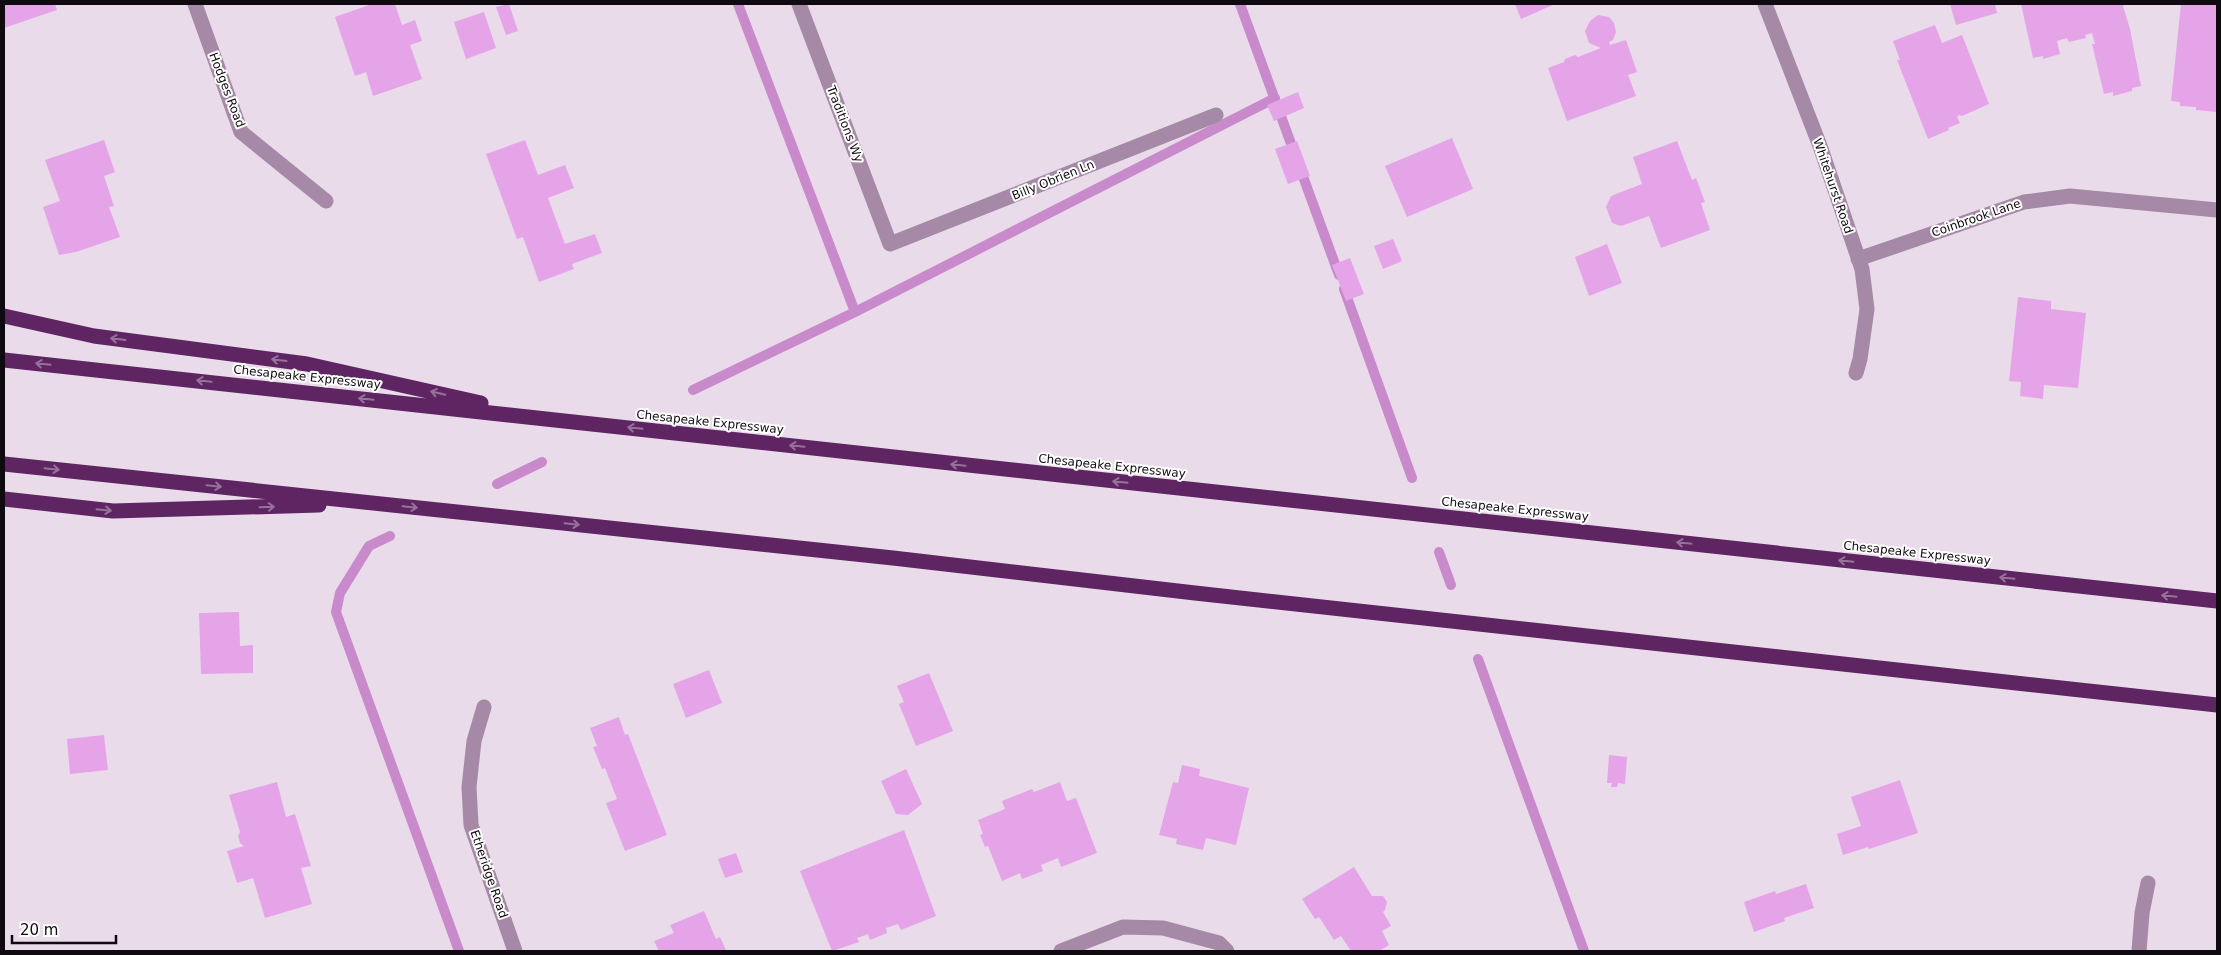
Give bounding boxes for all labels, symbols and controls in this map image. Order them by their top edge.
street label: Hodges Road [206,51,248,129]
street label: Traditions Wy [824,83,866,164]
street label: Whitehurst Road [1810,136,1856,236]
street label: Billy Obrien Ln [1010,157,1096,203]
street label: Coinbrook Lane [1930,196,2022,240]
one-way arrow [110,334,126,344]
one-way arrow [271,355,287,365]
one-way arrow [35,359,51,369]
street label: Chesapeake Expressway [233,362,381,392]
one-way arrow [197,376,213,386]
one-way arrow [430,388,446,397]
one-way arrow [358,394,374,404]
street label: Chesapeake Expressway [636,407,784,437]
one-way arrow [627,423,643,433]
one-way arrow [789,441,805,451]
street label: Chesapeake Expressway [1038,451,1186,481]
one-way arrow [950,460,966,469]
one-way arrow [44,464,60,474]
one-way arrow [1112,477,1128,486]
one-way arrow [206,481,222,491]
street label: Chesapeake Expressway [1441,494,1589,524]
one-way arrow [259,502,275,511]
one-way arrow [402,502,418,512]
one-way arrow [96,505,112,515]
one-way arrow [564,519,580,529]
one-way arrow [1676,538,1692,548]
street label: Chesapeake Expressway [1843,538,1991,568]
one-way arrow [1838,556,1854,566]
one-way arrow [2000,573,2016,583]
one-way arrow [2161,591,2177,601]
street label: Etheridge Road [467,828,511,920]
scale bar [12,912,116,944]
text: 20 m [20,921,58,939]

